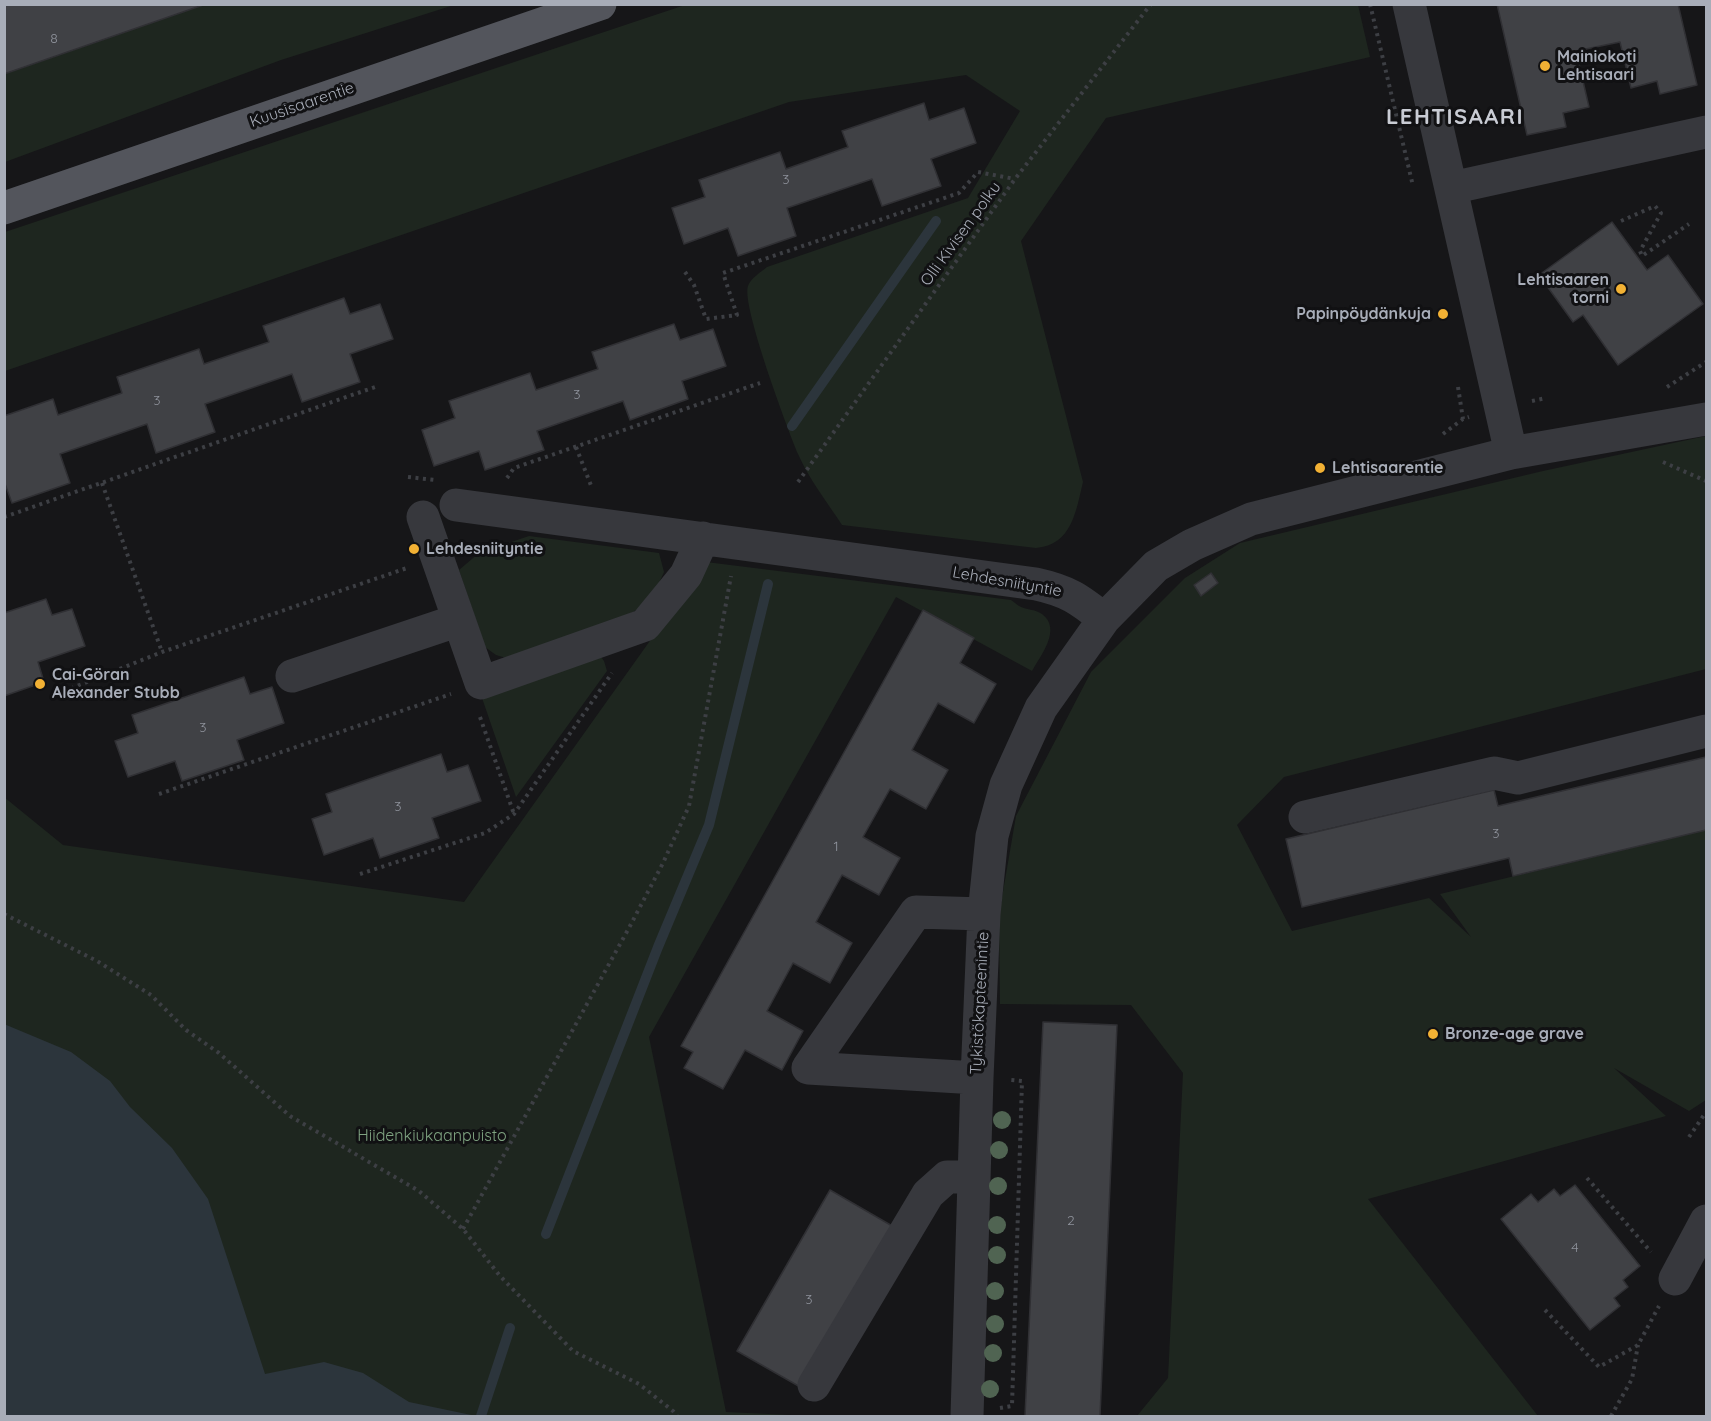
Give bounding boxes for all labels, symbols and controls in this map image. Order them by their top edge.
house number: 8 [50,31,58,47]
place label: Mainiokoti Lehtisaari [1557,47,1636,85]
marker: Mainiokoti Lehtisaari [1538,59,1552,73]
street label: Kuusisaarentie [247,78,357,132]
district label: LEHTISAARI [1386,104,1524,130]
house number: 3 [782,172,790,188]
street label: Olli Kivisen polku [917,178,1005,290]
place label: Lehtisaaren torni [1517,270,1609,308]
marker: Lehtisaaren torni [1614,282,1628,296]
place label: Papinpöydänkuja [1296,304,1431,324]
marker: Papinpöydänkuja [1436,307,1450,321]
house number: 3 [573,387,581,403]
house number: 3 [153,393,161,409]
place label: Lehtisaarentie [1332,458,1444,478]
marker: Lehtisaarentie [1313,461,1327,475]
place label: Lehdesniityntie [426,539,543,559]
marker: Lehdesniityntie [407,542,421,556]
street label: Lehdesniityntie [951,563,1063,601]
place label: Cai-Göran Alexander Stubb [52,665,180,703]
marker: Cai-Göran Alexander Stubb [33,677,47,691]
house number: 3 [199,720,207,736]
house number: 3 [394,799,402,815]
house number: 3 [1492,826,1500,842]
house number: 1 [833,839,839,855]
street label: Tykistökapteenintie [967,931,993,1075]
place label: Bronze-age grave [1445,1024,1584,1044]
marker: Bronze-age grave [1426,1027,1440,1041]
park label: Hiidenkiukaanpuisto [357,1126,507,1146]
house number: 2 [1067,1213,1075,1229]
house number: 4 [1571,1240,1579,1256]
house number: 3 [805,1292,813,1308]

